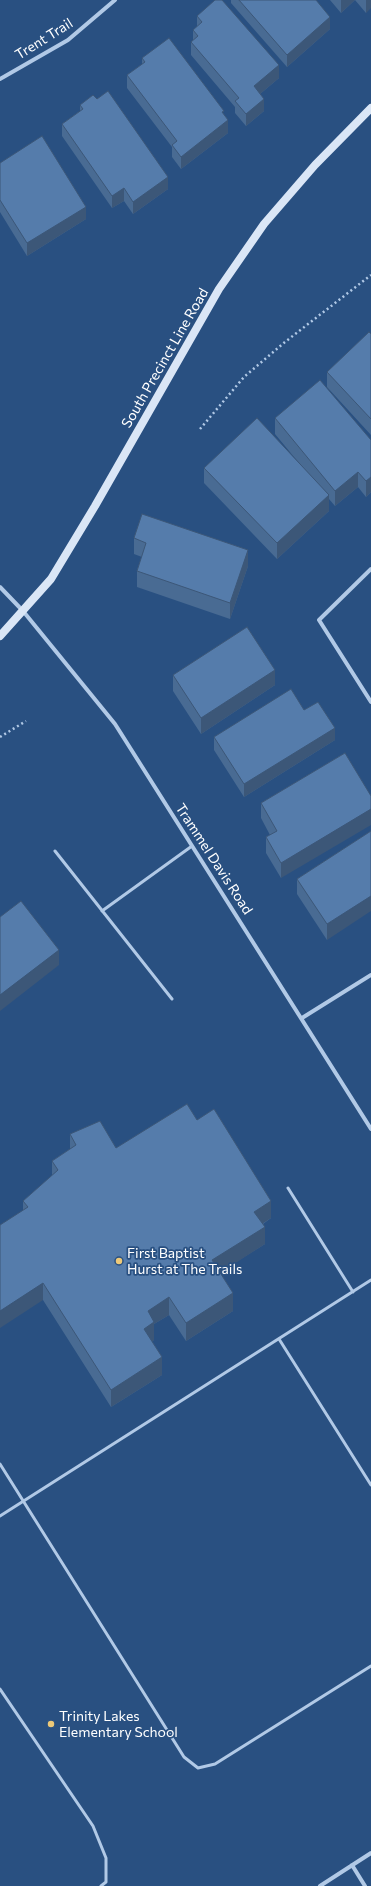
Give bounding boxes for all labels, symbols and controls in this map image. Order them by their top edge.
street label: Trent Trail [12,15,76,63]
street label: South Precinct Line Road [118,285,212,431]
street label: Trammel Davis Road [172,800,256,918]
place label: First Baptist Hurst at The Trails [127,1245,242,1278]
marker: First Baptist Hurst at The Trails [114,1256,124,1266]
place label: Trinity Lakes Elementary School [59,1708,178,1740]
marker: Trinity Lakes Elementary School [46,1719,56,1729]

